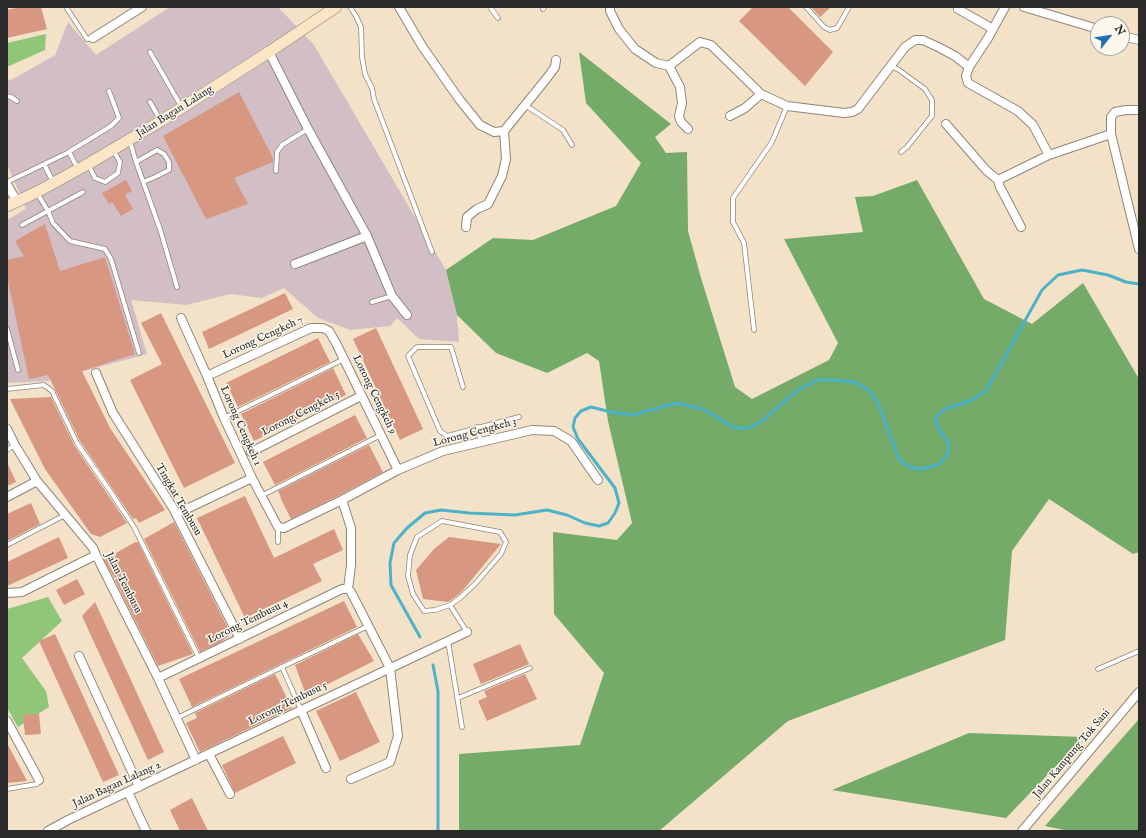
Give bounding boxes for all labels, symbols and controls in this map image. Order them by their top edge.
north arrow [1090,16,1130,56]
text: N [1111,23,1128,38]
street label: Jalan Bagan Lalang [134,83,216,141]
street label: Lorong Cengkeh 7 [221,314,305,362]
street label: Lorong Cengkeh 9 [349,353,399,437]
street label: Lorong Cengkeh 1 [216,384,264,468]
street label: Lorong Cengkeh 5 [260,389,342,439]
street label: Lorong Cengkeh 3 [432,416,518,450]
street label: Tingkat Tembusu [152,462,204,538]
street label: Jalan Tembusu [102,550,144,616]
street label: Lorong Tembusu 4 [206,597,290,647]
street label: Lorong Tembusu 5 [246,679,330,729]
street label: Jalan Kampung Tok Sani [1031,707,1113,801]
street label: Jalan Bagan Lalang 2 [71,759,163,811]

